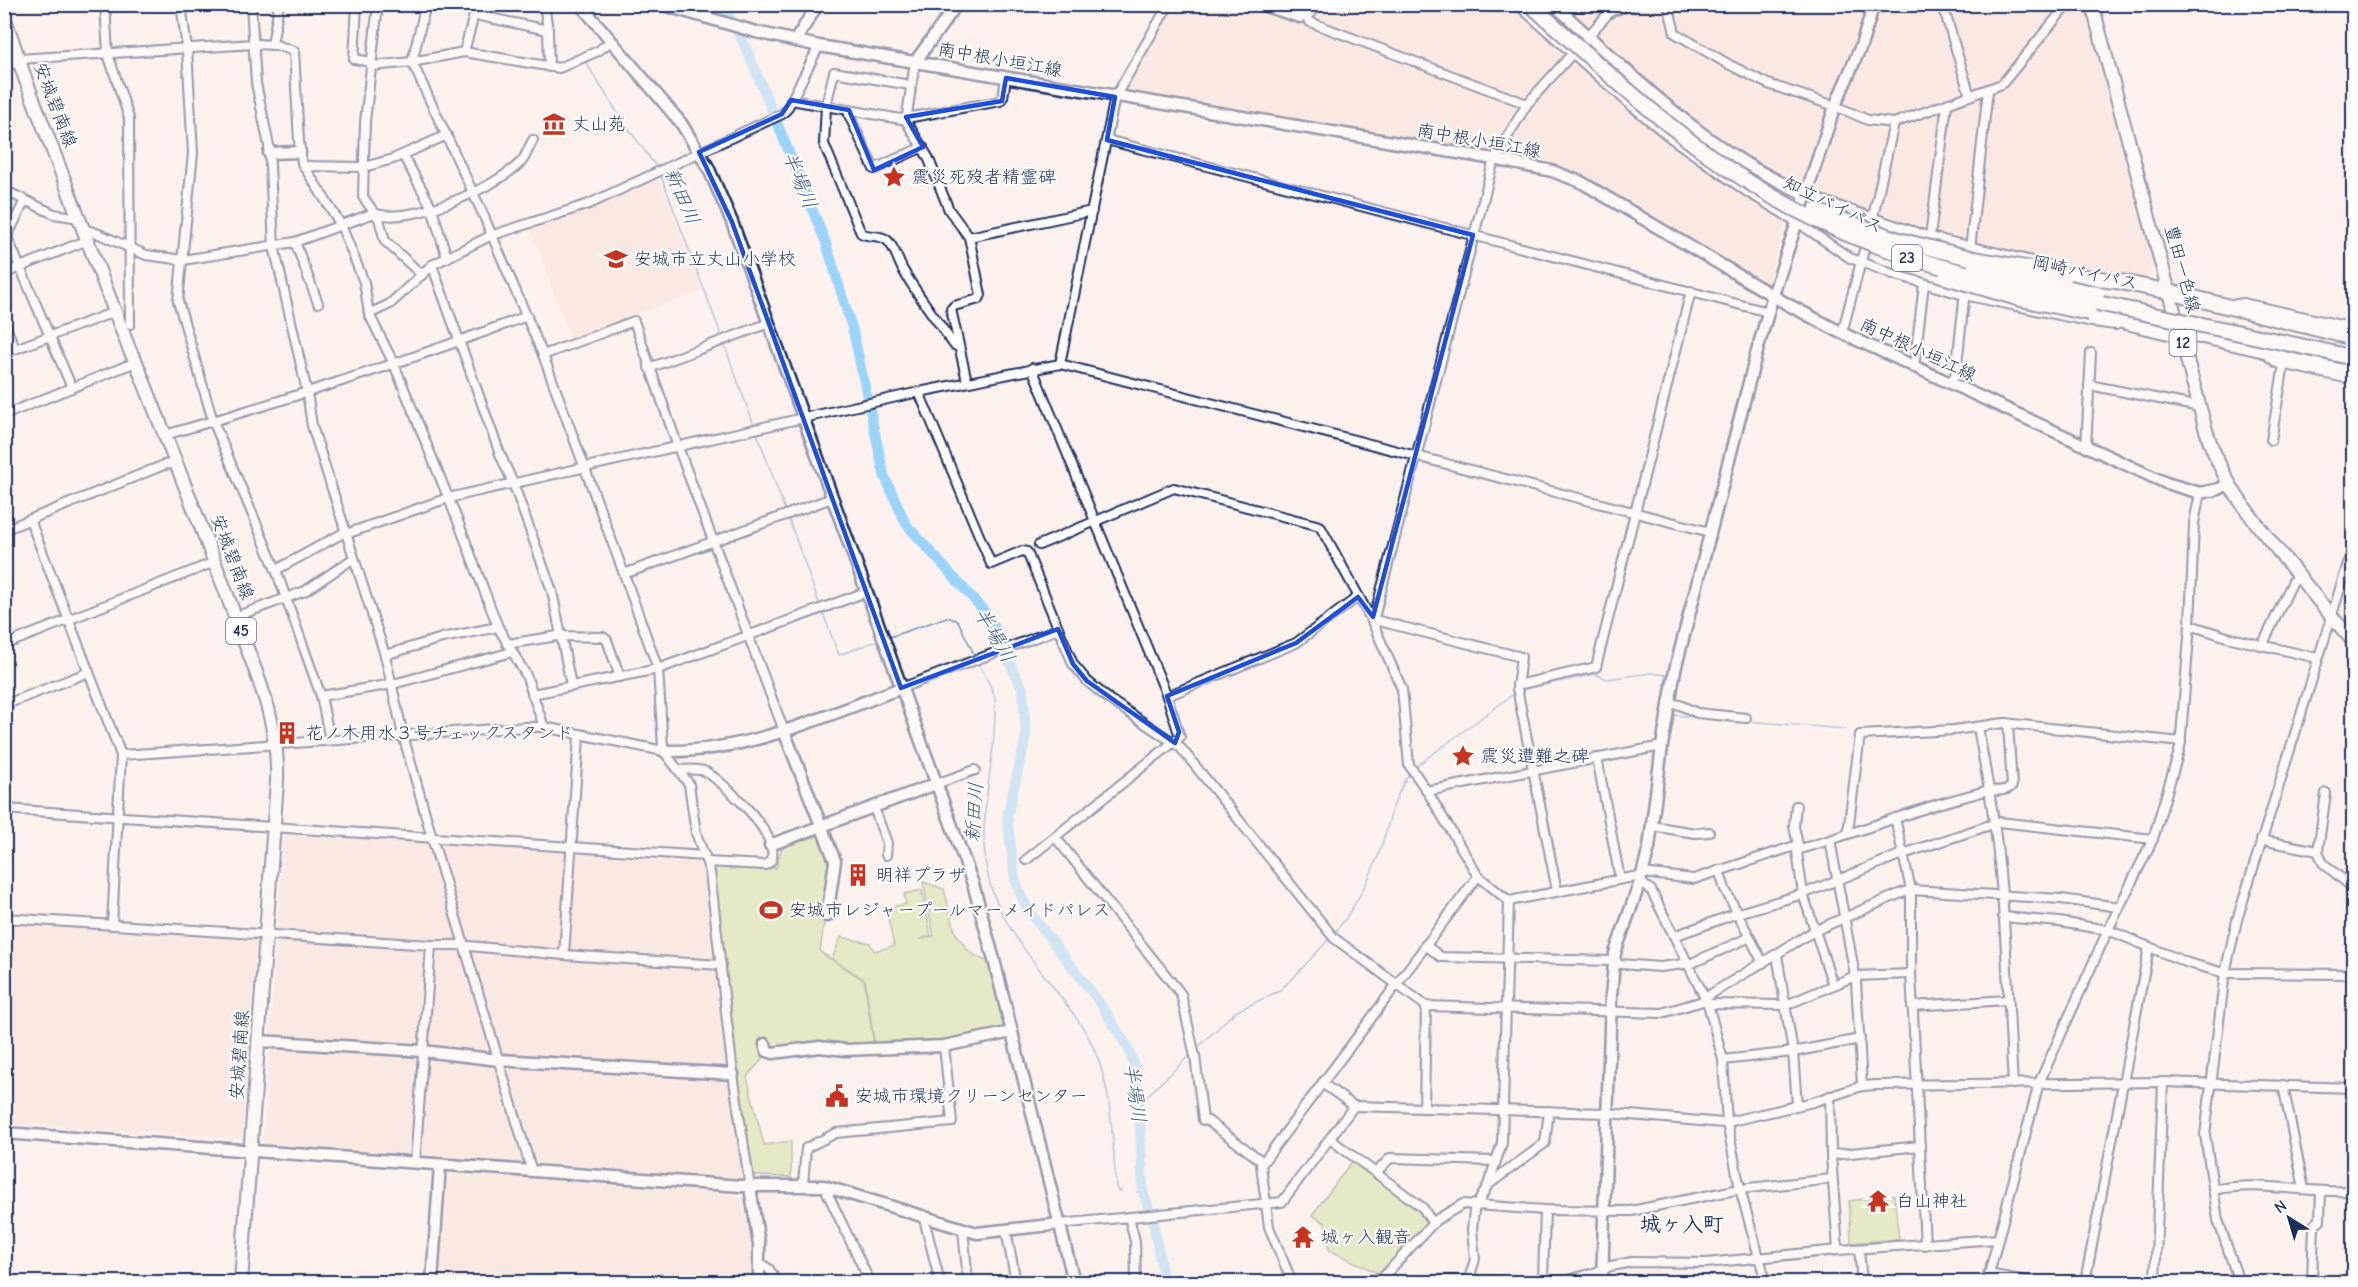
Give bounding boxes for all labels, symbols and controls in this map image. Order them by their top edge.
street label: 南中根小垣江線 [936,39,1064,81]
street label: 安城碧南線 [29,59,81,151]
museum icon: 丈山苑 [541,111,567,137]
place label: 丈山苑 [572,114,626,135]
street label: 南中根小垣江線 [1415,120,1543,162]
water label: 半場川 [778,148,822,212]
water label: 新田川 [660,164,704,228]
place icon: 震災死歿者精霊碑 [881,164,907,190]
place label: 震災死歿者精霊碑 [912,167,1056,188]
street label: 知立バイパス [1780,172,1886,238]
street label: 豊田一色線 [2160,223,2204,315]
road number: 23 [1892,245,1922,271]
school or university icon: 安城市立丈山小学校 [603,246,629,272]
place label: 安城市立丈山小学校 [634,249,796,270]
street label: 岡崎バイパス [2030,252,2140,294]
street label: 南中根小垣江線 [1856,314,1980,386]
road number: 12 [2170,330,2196,356]
street label: 安城碧南線 [206,511,258,603]
water label: 半場川 [970,603,1020,667]
road number: 45 [226,618,256,644]
building icon: 花ノ木用水３号チェックスタンド [274,720,300,746]
place label: 花ノ木用水３号チェックスタンド [305,723,573,744]
place icon: 震災遭難之碑 [1450,743,1476,769]
place label: 震災遭難之碑 [1481,746,1589,767]
water label: 新田川 [960,781,988,843]
building icon: 明祥プラザ [845,862,871,888]
place label: 明祥プラザ [876,865,966,886]
sports icon: 安城市レジャープールマーメイドパレス [758,897,784,923]
place label: 安城市レジャープールマーメイドパレス [789,900,1110,921]
street label: 安城碧南線 [226,1009,254,1101]
water label: 半場川 [1119,1062,1151,1124]
public building icon: 安城市環境クリーンセンター [824,1083,850,1109]
place label: 安城市環境クリーンセンター [855,1086,1088,1107]
temple icon: 白山神社 [1865,1188,1891,1214]
north arrow [2259,1188,2319,1248]
place label: 白山神社 [1896,1191,1968,1212]
text: N [2271,1196,2290,1217]
district label: 城ヶ入町 [1640,1212,1724,1236]
temple icon: 城ヶ入観音 [1290,1224,1316,1250]
place label: 城ヶ入観音 [1321,1227,1411,1248]

